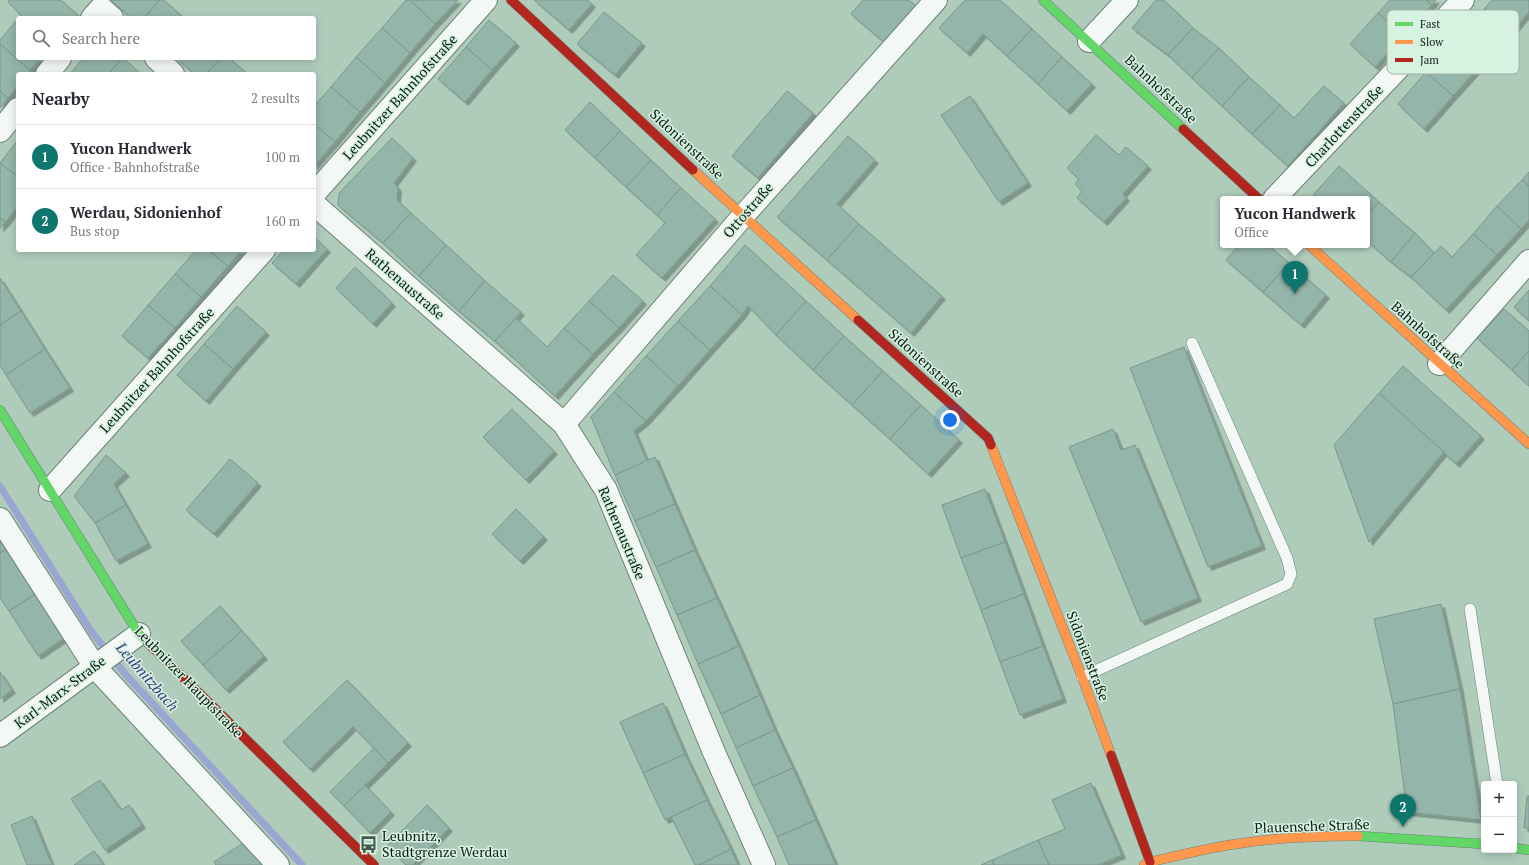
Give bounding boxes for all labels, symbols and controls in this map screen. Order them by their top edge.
legend [1387,10,1519,74]
search box [16,16,316,60]
text: Fast [1420,17,1440,31]
icon: search [30,27,52,49]
text: Search here [62,28,140,48]
street label: Leubnitzer Bahnhofstraße [338,30,461,164]
text: Slow [1420,35,1444,49]
street label: Bahnhofstraße [1121,50,1202,127]
text: Jam [1420,53,1439,67]
street label: Charlottenstraße [1300,80,1387,171]
text: Nearby [32,87,90,110]
text: 2 results [251,89,300,107]
street label: Sidonienstraße [646,104,728,183]
text: Yucon Handwerk [70,138,192,158]
text: 1 [41,148,49,166]
text: 100 m [265,148,300,166]
text: Office · Bahnhofstraße [70,158,200,176]
street label: Ottostraße [718,178,777,242]
popup [1220,196,1370,248]
text: Werdau, Sidonienhof [70,202,221,222]
text: Yucon Handwerk [1234,203,1356,223]
text: 2 [41,212,49,230]
text: 160 m [265,212,300,230]
text: Bus stop [70,222,119,240]
text: Office [1234,223,1268,241]
street label: Rathenaustraße [362,244,449,323]
pin: 1 [1282,261,1308,294]
street label: Bahnhofstraße [1388,297,1469,373]
street label: Leubnitzer Bahnhofstraße [95,303,218,437]
street label: Sidonienstraße [885,324,968,401]
your location [940,410,960,430]
street label: Rathenaustraße [594,483,651,582]
street label: Sidonienstraße [1063,608,1114,703]
street label: Leubnitzer Hauptstraße [131,622,248,742]
water label: Leubnitzbach [112,637,183,715]
street label: Karl-Marx-Straße [10,651,109,732]
map controls [1481,781,1517,853]
button: + [1481,781,1517,817]
pin: 2 [1390,794,1416,827]
street label: Plauensche Straße [1254,814,1370,837]
button: − [1481,817,1517,853]
place label: Leubnitz, Stadtgrenze Werdau [382,826,507,861]
bus stop icon: Leubnitz, Stadtgrenze Werdau [359,834,379,854]

